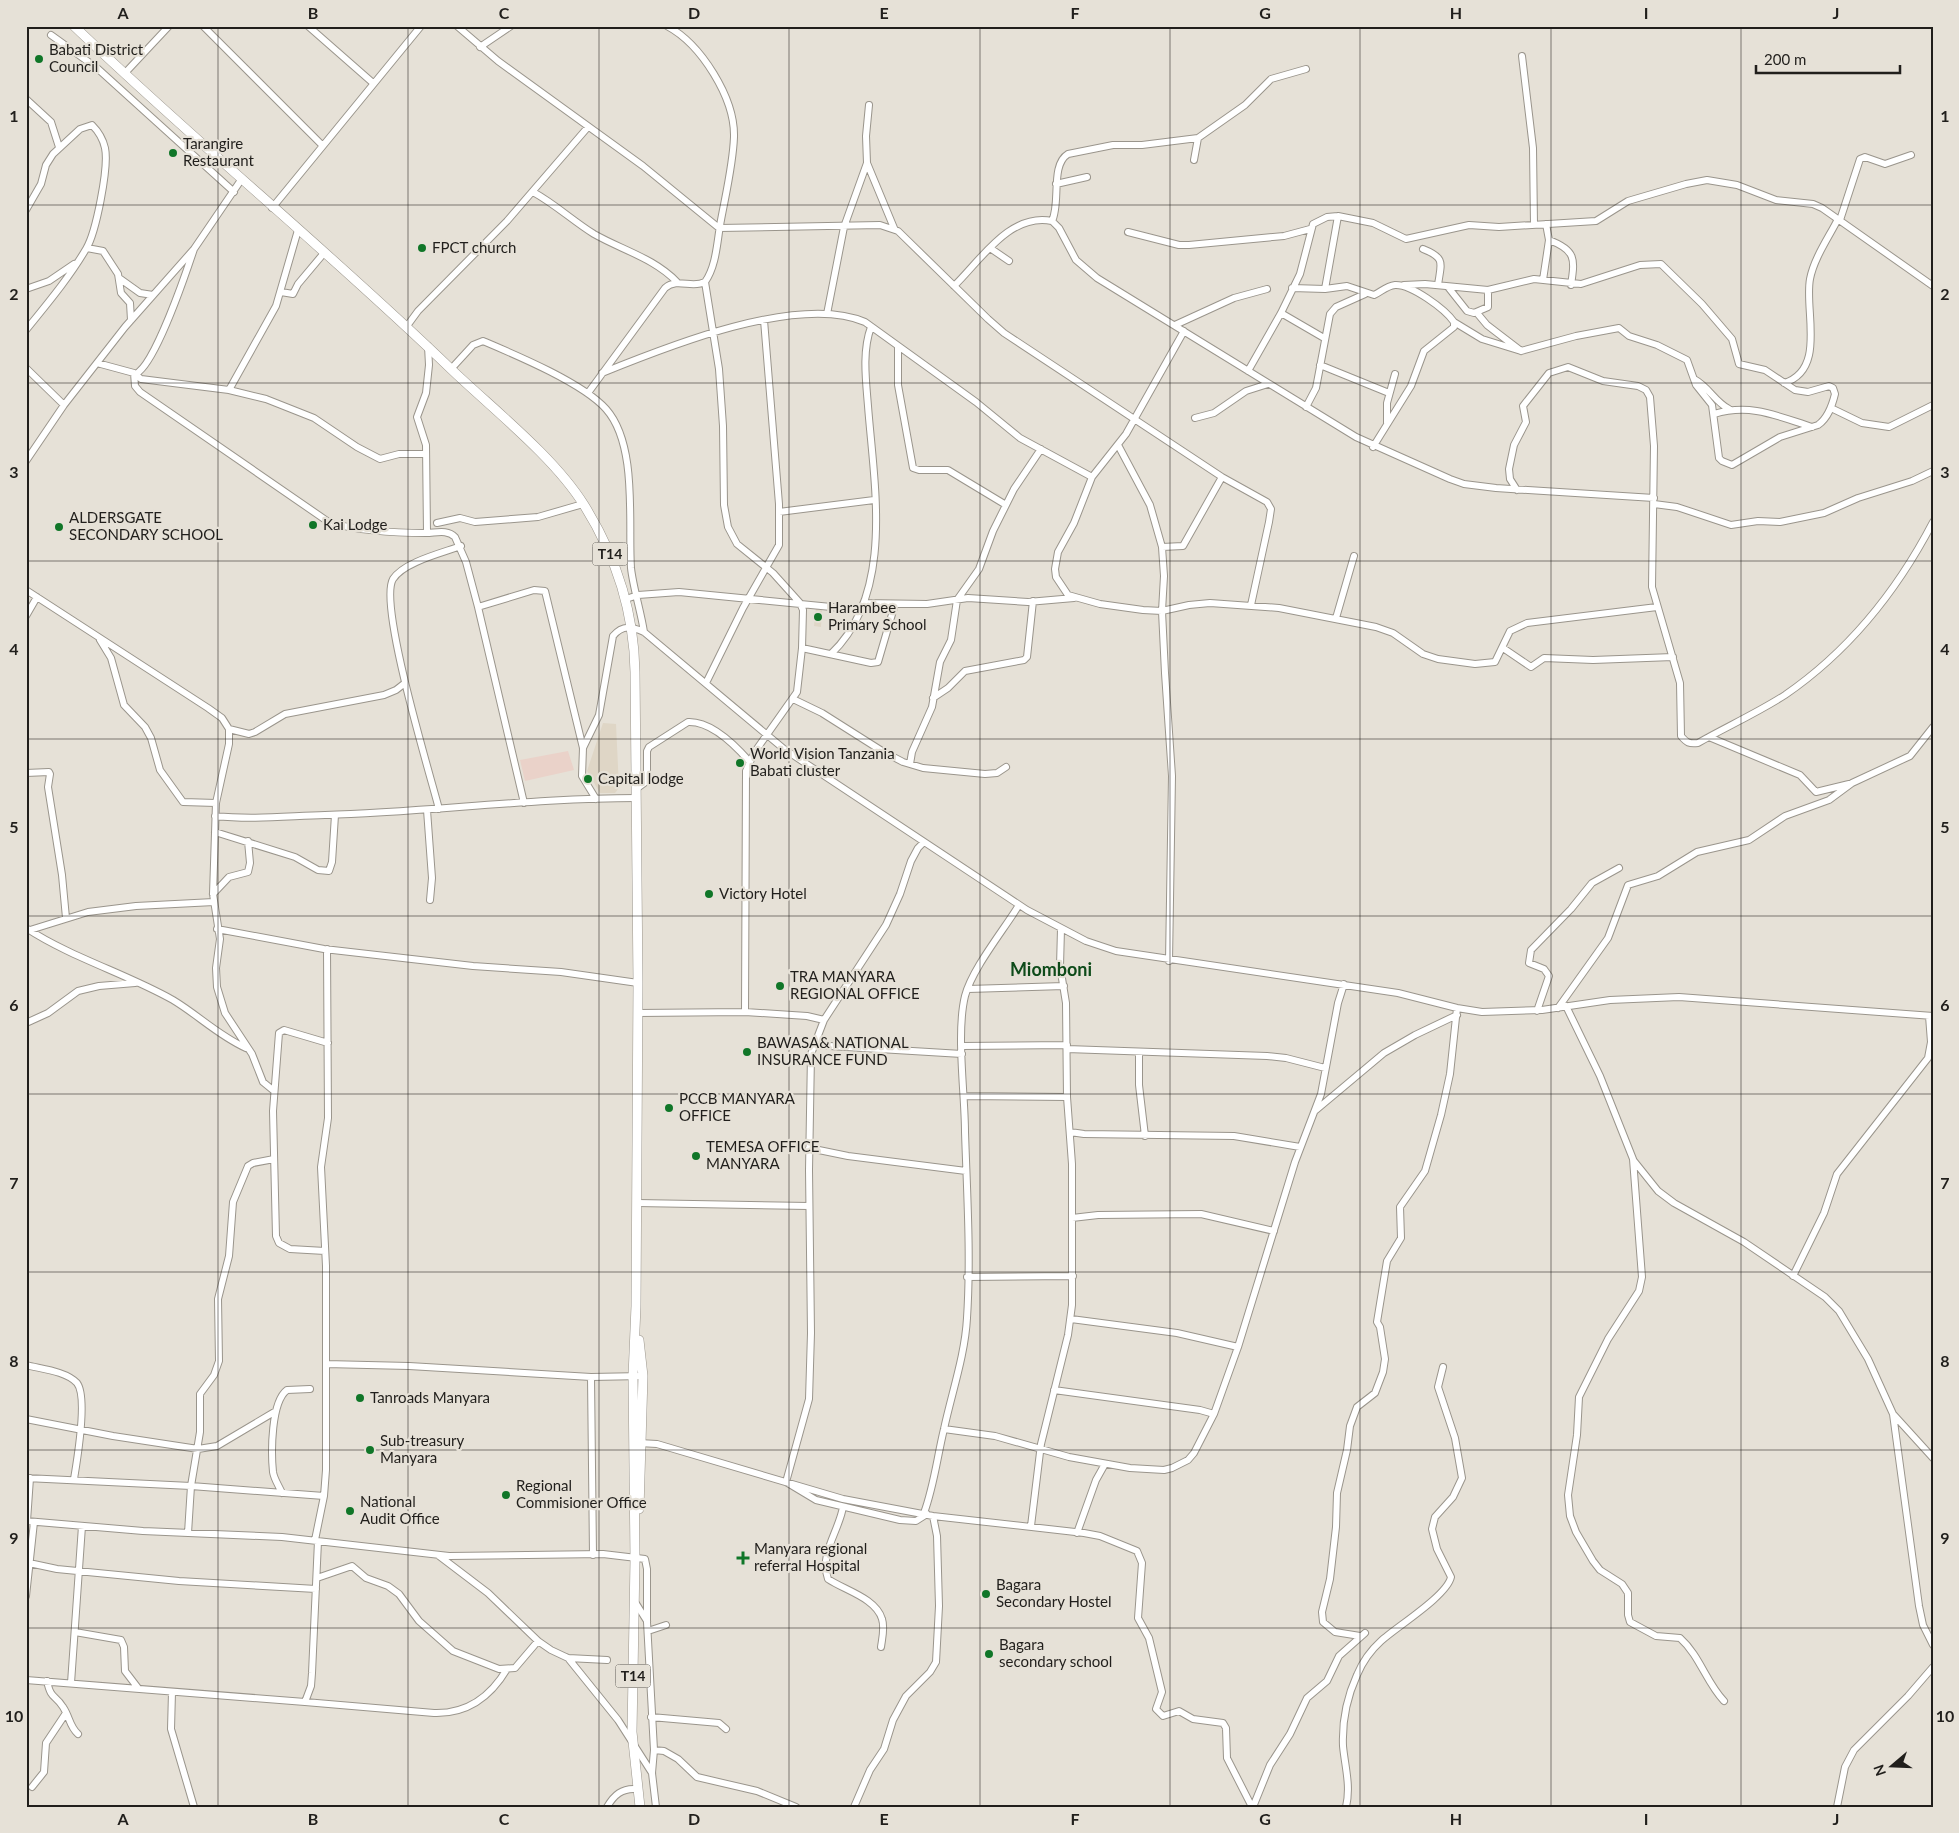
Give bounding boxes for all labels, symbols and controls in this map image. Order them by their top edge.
text: A [116,3,129,22]
text: B [308,3,318,22]
text: C [499,3,510,22]
text: D [688,3,700,22]
text: E [879,3,889,22]
text: F [1070,3,1080,22]
text: G [1259,3,1271,22]
text: H [1450,3,1462,22]
text: I [1644,3,1648,22]
text: J [1833,3,1839,22]
place label: Babati District Council [49,40,144,75]
scale bar [1756,42,1900,74]
text: 200 m [1764,50,1806,68]
marker: Babati District Council [33,53,45,65]
text: 1 [9,106,19,125]
text: 1 [1940,106,1950,125]
place label: Tarangire Restaurant [183,134,255,169]
marker: Tarangire Restaurant [167,147,179,159]
place label: FPCT church [432,238,516,256]
marker: FPCT church [416,242,428,254]
text: 2 [9,284,19,303]
text: 2 [1940,284,1950,303]
text: 3 [9,462,19,481]
text: 3 [1940,462,1950,481]
place label: ALDERSGATE SECONDARY SCHOOL [69,508,223,543]
place label: Kai Lodge [323,515,388,533]
marker: Kai Lodge [307,519,319,531]
marker: ALDERSGATE SECONDARY SCHOOL [53,521,65,533]
road number: T14 [592,542,628,566]
place label: Harambee Primary School [828,598,927,633]
marker: Harambee Primary School [812,611,824,623]
text: 4 [9,639,19,658]
text: 4 [1940,639,1950,658]
place label: World Vision Tanzania Babati cluster [750,744,895,779]
marker: World Vision Tanzania Babati cluster [734,757,746,769]
place label: Capital lodge [598,769,684,787]
marker: Capital lodge [582,773,594,785]
text: 5 [9,817,19,836]
text: 5 [1940,817,1950,836]
place label: Victory Hotel [719,884,807,902]
marker: Victory Hotel [703,888,715,900]
district label: Miomboni [1010,958,1092,980]
place label: TRA MANYARA REGIONAL OFFICE [790,967,920,1002]
marker: TRA MANYARA REGIONAL OFFICE [774,980,786,992]
text: 6 [9,995,19,1014]
text: 6 [1940,995,1950,1014]
place label: BAWASA& NATIONAL INSURANCE FUND [757,1033,909,1068]
marker: BAWASA& NATIONAL INSURANCE FUND [741,1046,753,1058]
place label: PCCB MANYARA OFFICE [679,1089,796,1124]
marker: PCCB MANYARA OFFICE [663,1102,675,1114]
place label: TEMESA OFFICE MANYARA [706,1137,819,1172]
marker: TEMESA OFFICE MANYARA [690,1150,702,1162]
text: 7 [9,1173,19,1192]
text: 7 [1940,1173,1950,1192]
text: 8 [9,1351,19,1370]
text: 8 [1940,1351,1950,1370]
place label: Tanroads Manyara [370,1388,490,1406]
marker: Tanroads Manyara [354,1392,366,1404]
place label: Sub-treasury Manyara [380,1431,465,1466]
marker: Sub-treasury Manyara [364,1444,376,1456]
place label: Regional Commisioner Office [516,1476,647,1511]
marker: Regional Commisioner Office [500,1489,512,1501]
place label: National Audit Office [360,1492,440,1527]
marker: National Audit Office [344,1505,356,1517]
text: 9 [9,1528,19,1547]
text: 9 [1940,1528,1950,1547]
place label: Manyara regional referral Hospital [754,1539,867,1574]
marker: Manyara regional referral Hospital [736,1551,750,1565]
place label: Bagara Secondary Hostel [996,1575,1111,1610]
marker: Bagara Secondary Hostel [980,1588,992,1600]
place label: Bagara secondary school [999,1635,1112,1670]
marker: Bagara secondary school [983,1648,995,1660]
road number: T14 [616,1664,650,1688]
text: 10 [5,1706,23,1725]
text: 10 [1936,1706,1954,1725]
north arrow [1866,1740,1916,1790]
text: N [1869,1763,1889,1778]
text: A [116,1809,129,1828]
text: B [308,1809,318,1828]
text: C [499,1809,510,1828]
text: D [688,1809,700,1828]
text: E [879,1809,889,1828]
text: F [1070,1809,1080,1828]
text: G [1259,1809,1271,1828]
text: H [1450,1809,1462,1828]
text: I [1644,1809,1648,1828]
text: J [1833,1809,1839,1828]

